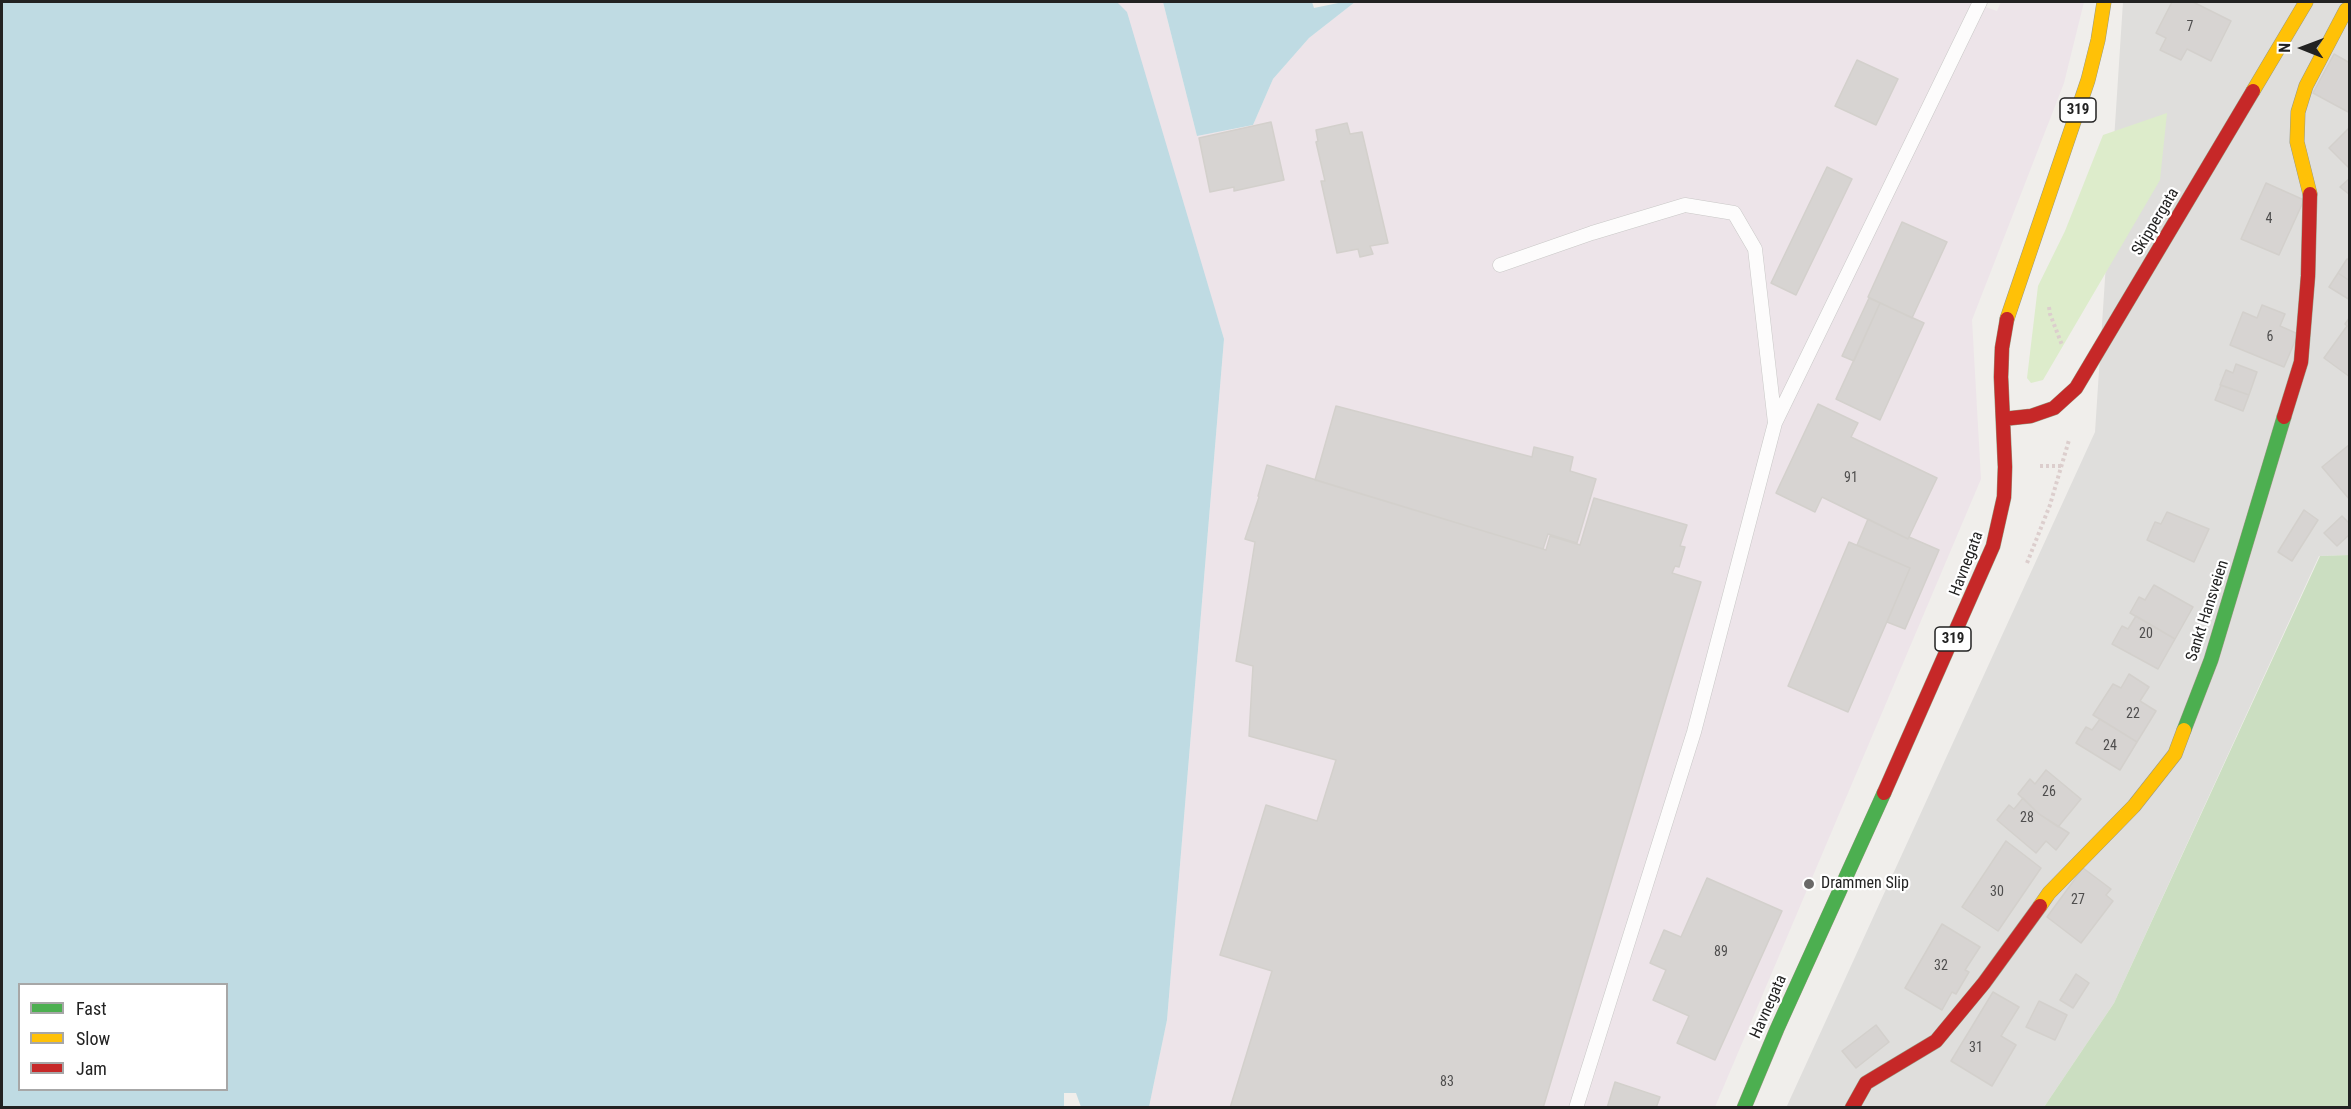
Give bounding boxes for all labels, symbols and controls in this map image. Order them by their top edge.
north arrow [2273,18,2333,78]
house number: 7 [2187,19,2193,35]
text: N [2275,43,2294,53]
road number: 319 [2060,98,2096,122]
street label: Skippergata [2128,185,2184,259]
house number: 4 [2266,211,2272,227]
house number: 6 [2267,329,2273,345]
house number: 91 [1844,470,1858,486]
street label: Havnegata [1946,529,1988,599]
street label: Sankt Hansveien [2183,558,2233,664]
house number: 20 [2139,626,2153,642]
road number: 319 [1935,627,1971,651]
house number: 22 [2126,706,2140,722]
house number: 24 [2103,738,2117,754]
house number: 26 [2042,784,2056,800]
house number: 28 [2020,810,2034,826]
place label: Drammen Slip [1821,874,1909,894]
marker: Drammen Slip [1802,877,1816,891]
house number: 30 [1990,884,2004,900]
house number: 27 [2071,892,2085,908]
house number: 89 [1714,944,1728,960]
house number: 32 [1934,958,1948,974]
street label: Havnegata [1746,972,1792,1042]
legend [18,983,228,1091]
text: Fast [76,998,107,1019]
text: Slow [76,1028,110,1049]
house number: 31 [1969,1040,1983,1056]
text: Jam [76,1058,107,1079]
house number: 83 [1440,1074,1454,1090]

